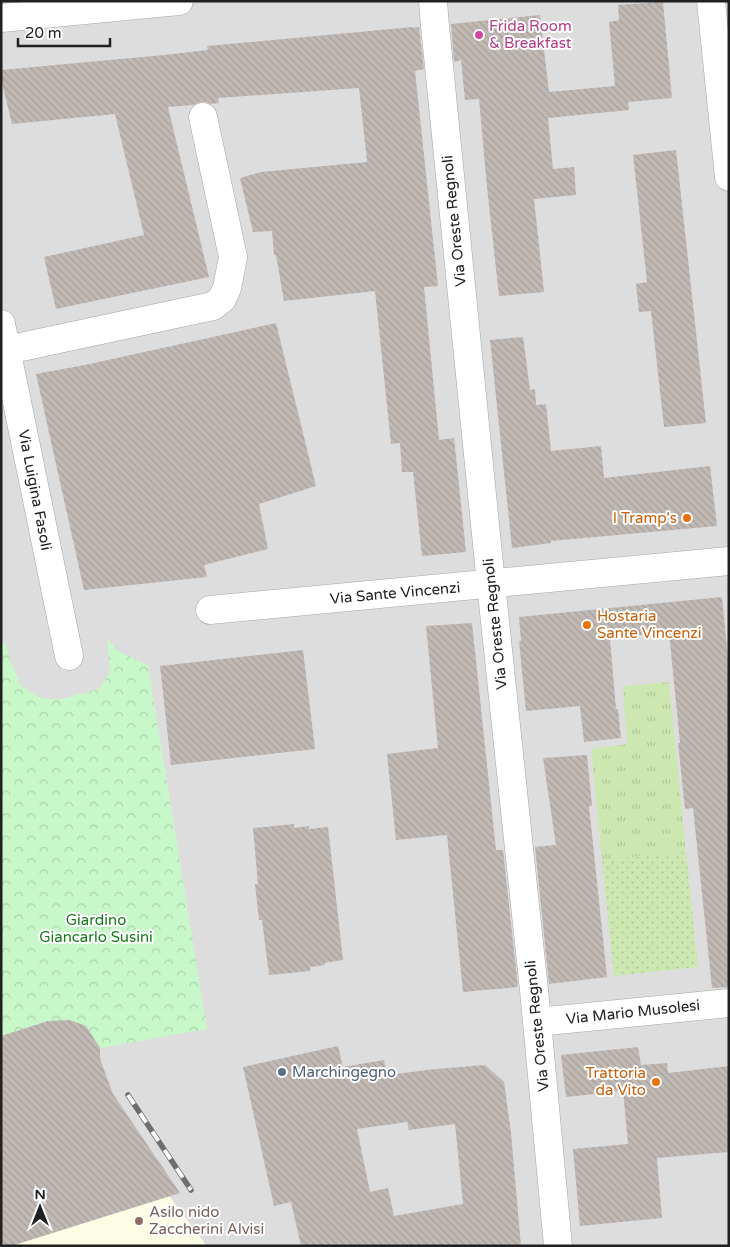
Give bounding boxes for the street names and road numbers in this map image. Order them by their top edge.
street label: Via Oreste Regnoli [438,154,470,288]
street label: Via Luigina Fasoli [14,428,56,552]
street label: Via Oreste Regnoli [479,557,511,691]
street label: Via Sante Vincenzi [329,578,461,608]
street label: Via Oreste Regnoli [521,959,553,1093]
street label: Via Mario Musolesi [565,996,701,1028]

